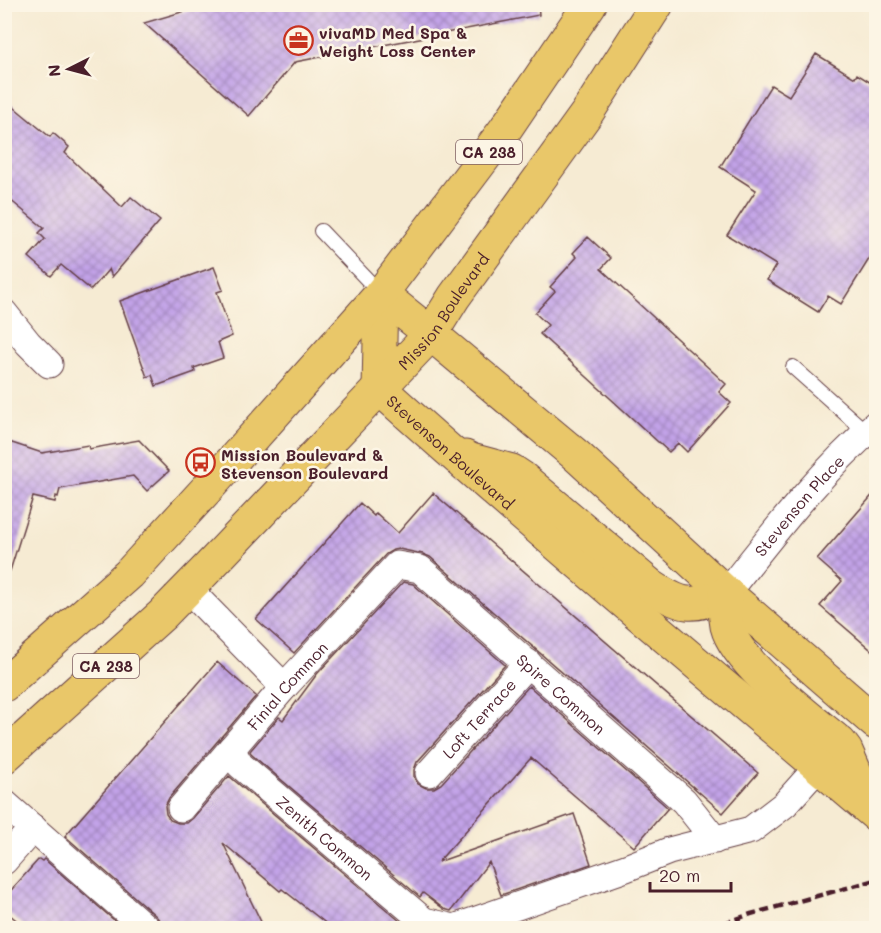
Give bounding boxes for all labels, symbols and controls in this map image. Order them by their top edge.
place label: vivaMD Med Spa & Weight Loss Center [319,22,476,61]
office icon: vivaMD Med Spa & Weight Loss Center [282,25,314,57]
north arrow [39,39,99,99]
text: N [43,63,65,78]
road number: CA 238 [456,140,522,164]
street label: Mission Boulevard [393,249,493,374]
street label: Stevenson Boulevard [383,390,519,514]
place label: Mission Boulevard & Stevenson Boulevard [221,444,388,483]
bus stop icon: Mission Boulevard & Stevenson Boulevard [184,447,216,479]
street label: Stevenson Place [749,450,848,560]
street label: Finial Common [242,637,332,734]
street label: Spire Common [513,649,610,738]
road number: CA 238 [73,654,139,678]
street label: Loft Terrace [437,674,520,762]
street label: Zenith Common [272,790,378,884]
scale bar [650,855,731,893]
text: 20 m [659,863,700,887]

